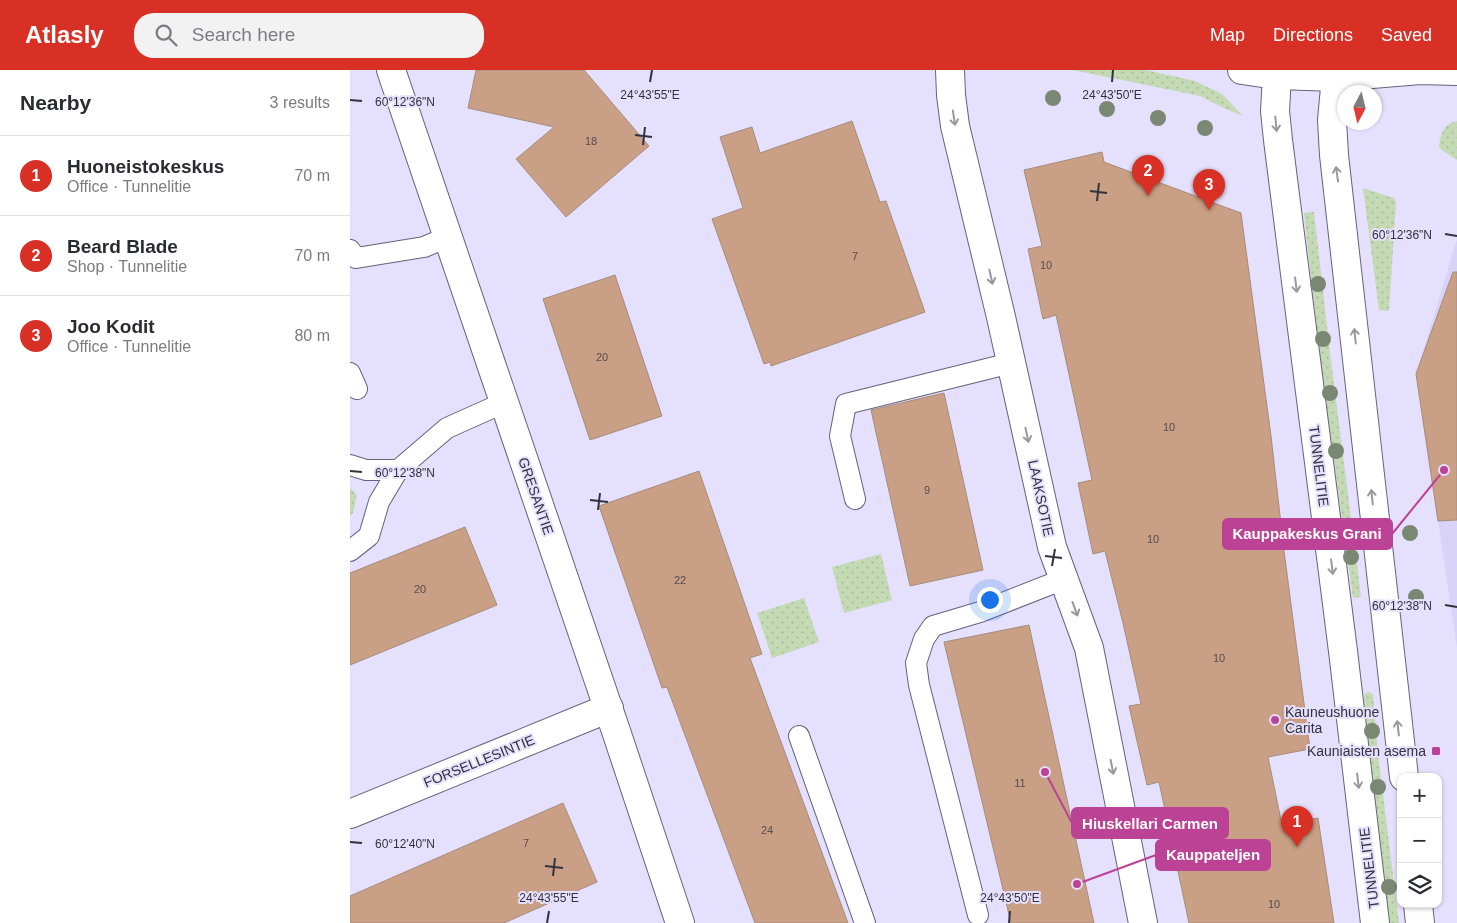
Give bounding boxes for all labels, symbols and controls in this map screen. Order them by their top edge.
search box [134,13,484,58]
text: Atlasly [25,21,104,48]
icon: search [152,21,180,49]
text: Search here [192,24,295,45]
text: Map [1210,25,1245,45]
text: Directions [1273,25,1353,45]
text: Saved [1381,25,1432,45]
north arrow [1337,85,1382,130]
text: 24°43'55"E [620,88,680,102]
text: 24°43'50"E [1082,88,1142,102]
text: Nearby [20,91,91,114]
text: 3 results [270,94,330,111]
text: 60°12'36"N [375,95,435,109]
one-way arrow [950,110,960,126]
one-way arrow [1271,115,1281,131]
house number: 18 [585,135,597,147]
pin: 2 [1132,155,1164,196]
text: Huoneistokeskus [67,156,224,177]
text: 1 [32,167,40,184]
text: 70 m [294,167,330,184]
one-way arrow [1332,167,1342,183]
pin: 3 [1193,169,1225,210]
text: Office · Tunnelitie [67,178,191,195]
text: 60°12'36"N [1372,228,1432,242]
text: Beard Blade [67,236,178,257]
text: 2 [32,247,40,264]
text: 70 m [294,247,330,264]
house number: 7 [852,250,858,262]
text: Shop · Tunnelitie [67,258,187,275]
house number: 10 [1040,259,1052,271]
one-way arrow [987,268,996,284]
one-way arrow [1291,276,1301,292]
text: Joo Kodit [67,316,155,337]
text: 3 [32,327,40,344]
text: 80 m [294,327,330,344]
one-way arrow [1350,328,1360,344]
text: Office · Tunnelitie [67,338,191,355]
house number: 20 [596,351,608,363]
house number: 10 [1163,421,1175,433]
street label: TUNNELITIE [1306,424,1332,508]
one-way arrow [1023,427,1032,443]
street label: GRESANTIE [515,455,557,537]
street label: LAAKSOTIE [1025,458,1057,538]
text: 60°12'38"N [375,466,435,480]
house number: 9 [924,484,930,496]
one-way arrow [1367,490,1377,506]
callout: Kauppakeskus Grani [1223,519,1392,549]
text: Kauppakeskus Grani [1232,525,1382,542]
house number: 10 [1147,533,1159,545]
one-way arrow [1328,559,1338,575]
house number: 22 [674,574,686,586]
house number: 20 [414,583,426,595]
your location [977,587,1003,613]
text: 60°12'38"N [1372,599,1432,613]
one-way arrow [1071,601,1080,617]
house number: 10 [1213,652,1225,664]
place label: Kauneushuone Carita [1285,704,1379,736]
marker: Kauneushuone Carita [1269,714,1281,726]
one-way arrow [1393,721,1403,737]
street label: FORSELLESINTIE [421,731,537,791]
place label: Kauniaisten asema [1307,743,1426,759]
marker: Kauniaisten asema [1430,745,1442,757]
one-way arrow [1108,759,1118,775]
one-way arrow [1353,773,1363,789]
map controls [1397,773,1442,908]
button: + [1397,773,1442,818]
house number: 11 [1014,777,1026,789]
pin: 1 [1281,806,1313,847]
callout: Hiuskellari Carmen [1072,808,1228,838]
text: Hiuskellari Carmen [1082,815,1218,832]
button: − [1397,818,1442,863]
house number: 24 [761,824,773,836]
street label: TUNNELITIE [1356,826,1382,910]
text: 60°12'40"N [375,837,435,851]
house number: 7 [523,837,529,849]
callout: Kauppateljen [1156,840,1270,870]
text: Kauppateljen [1166,846,1260,863]
button: layers [1397,863,1442,908]
text: 24°43'55"E [519,891,579,905]
text: 24°43'50"E [980,891,1040,905]
house number: 10 [1268,898,1280,910]

